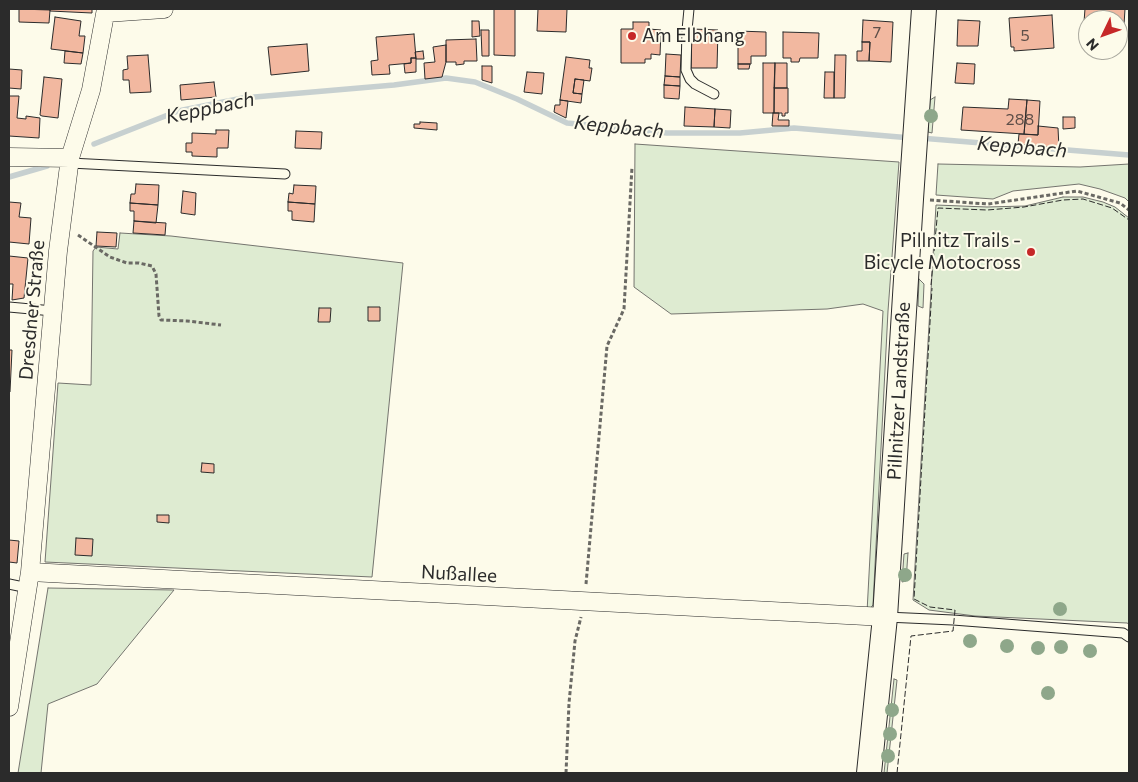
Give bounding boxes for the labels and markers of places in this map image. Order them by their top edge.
place label: Am Elbhang [642,25,745,47]
marker: Am Elbhang [626,30,638,42]
place label: Pillnitz Trails - Bicycle Motocross [864,230,1021,274]
marker: Pillnitz Trails - Bicycle Motocross [1025,246,1037,258]

